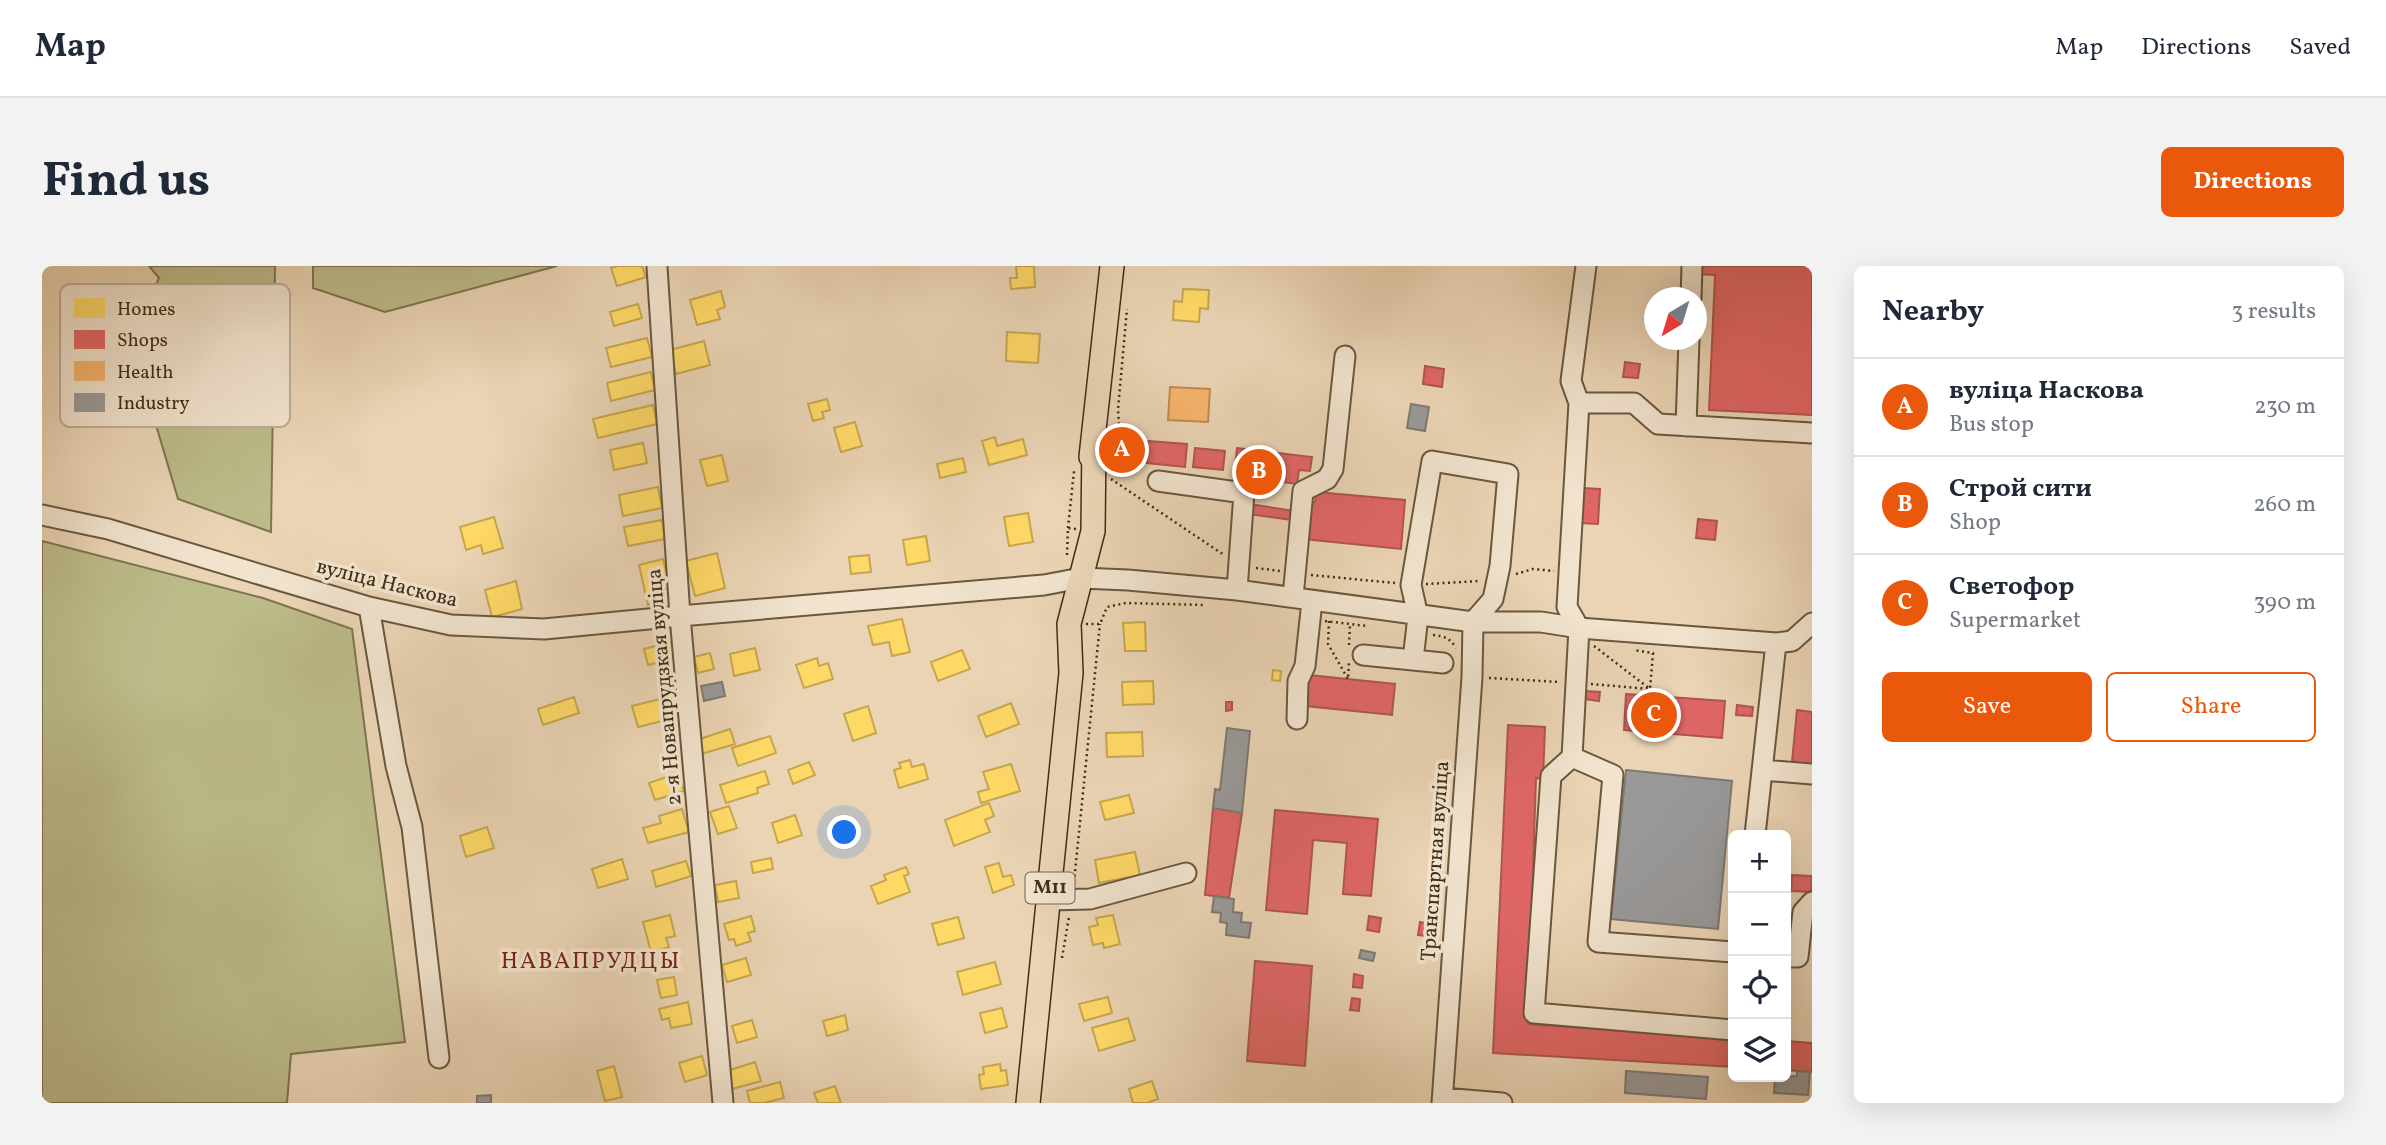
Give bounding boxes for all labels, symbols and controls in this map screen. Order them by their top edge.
text: Map [35,25,106,71]
text: Map [2055,31,2103,65]
text: Directions [2141,31,2251,65]
text: Saved [2289,31,2351,65]
button: Directions [2161,147,2344,217]
text: Find us [42,148,210,217]
legend [60,284,290,427]
north arrow [1644,287,1707,350]
text: Nearby [1882,291,1984,333]
text: 3 results [2231,296,2316,328]
text: Homes [117,297,175,323]
text: Shops [117,328,168,354]
text: Health [117,360,173,386]
text: вуліца Наскова [1949,373,2144,409]
text: Industry [117,391,190,417]
text: A [1897,391,1913,423]
text: 230 m [2254,391,2316,423]
text: Bus stop [1949,409,2034,441]
pin: A [1099,424,1145,476]
pin: B [1236,446,1282,498]
text: Строй сити [1949,471,2092,507]
text: B [1897,489,1913,521]
text: 260 m [2253,489,2316,521]
text: Shop [1949,507,2001,539]
street label: вуліца Наскова [313,552,461,616]
street label: 2-я Новапрудзкая вуліца [640,567,690,807]
text: Светофор [1949,569,2074,605]
text: C [1898,587,1912,619]
text: 390 m [2253,587,2316,619]
text: Supermarket [1949,605,2081,637]
button: Save [1882,672,2092,742]
button: Share [2106,672,2316,742]
pin: C [1631,689,1677,741]
street label: Транспартная вуліца [1415,760,1457,962]
your location [827,815,861,849]
map controls [1728,830,1791,1082]
button: + [1728,830,1791,893]
road number: М11 [1026,873,1074,904]
button: − [1728,893,1791,956]
district label: НАВАПРУДЦЫ [501,946,681,978]
button: locate [1728,956,1791,1019]
button: layers [1728,1019,1791,1082]

